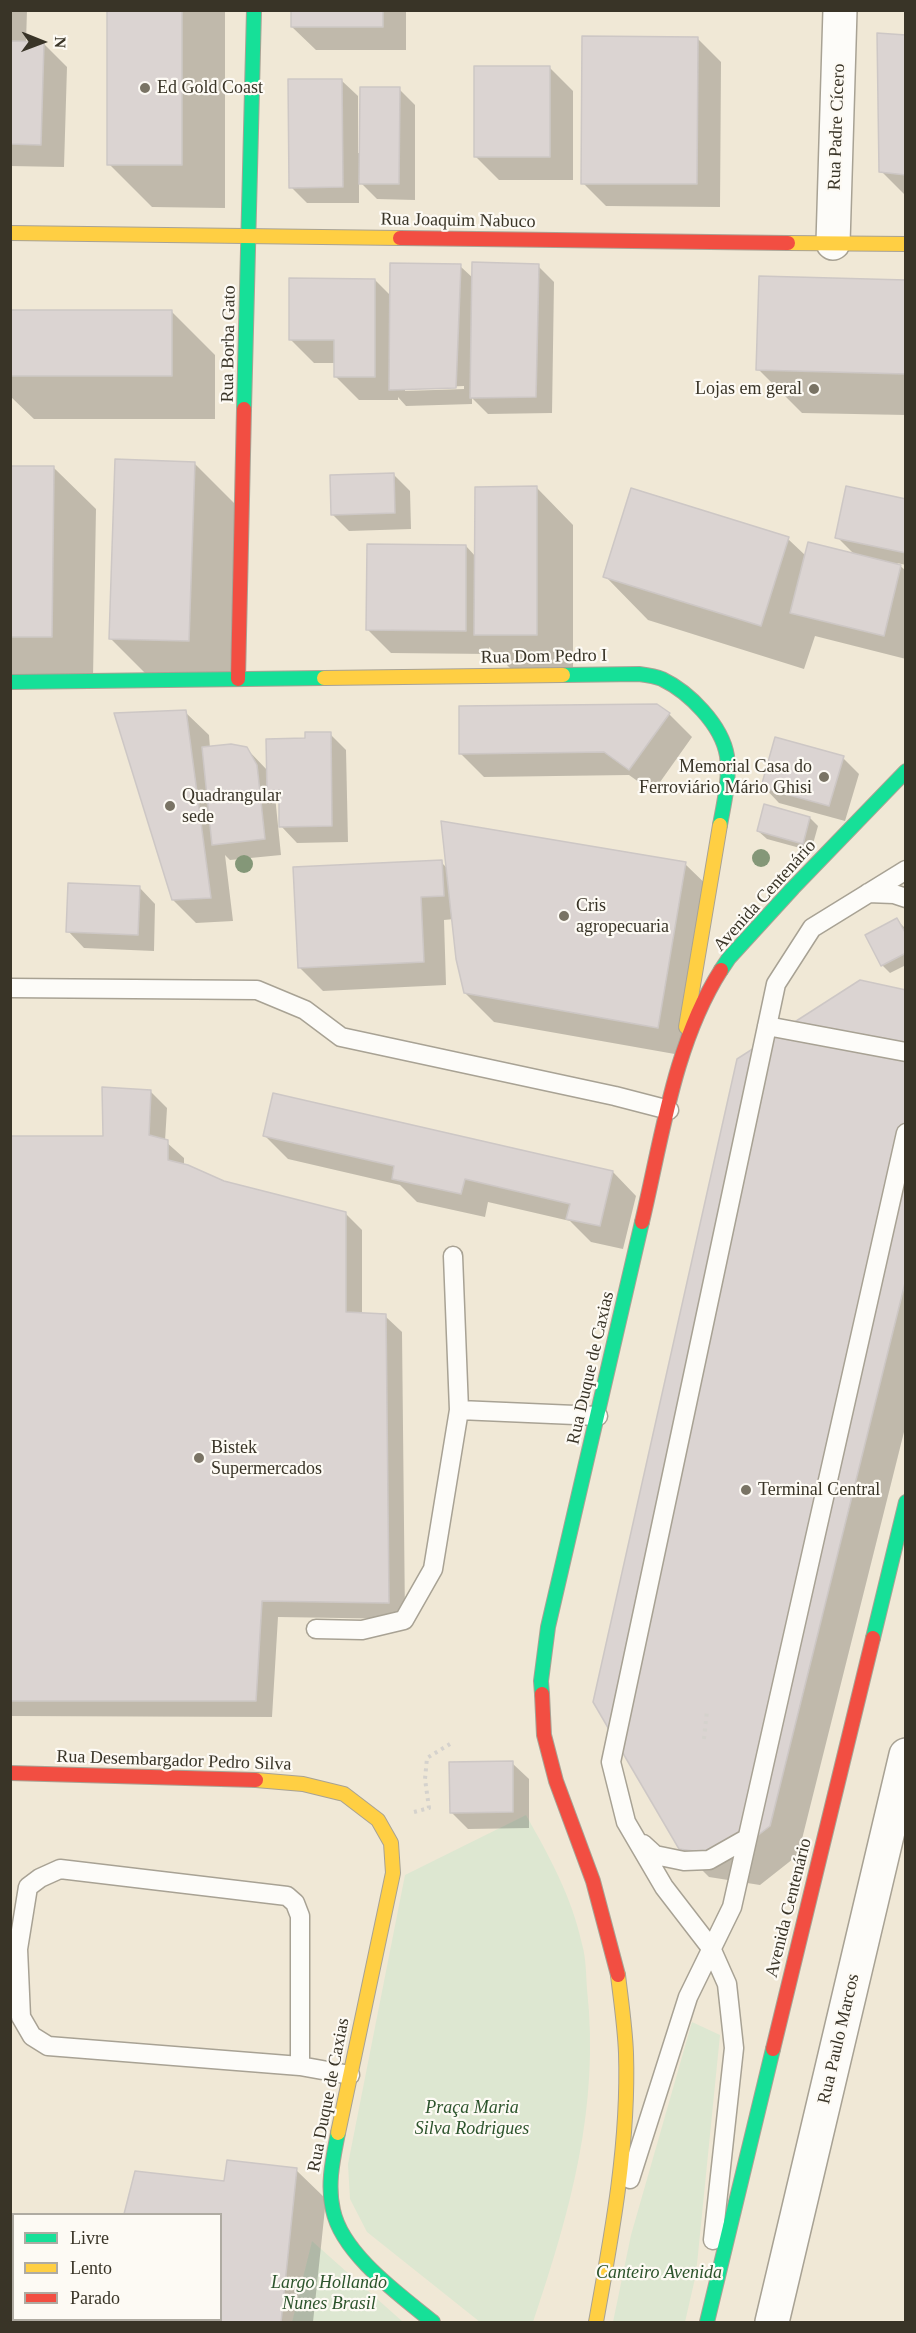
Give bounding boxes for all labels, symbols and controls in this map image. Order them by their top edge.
north arrow [12,12,72,72]
text: N [52,36,69,48]
street label: Rua Padre Cícero [824,63,850,191]
place label: Ed Gold Coast [157,77,263,99]
marker: Ed Gold Coast [138,81,152,95]
street label: Rua Joaquim Nabuco [380,209,536,233]
street label: Rua Borba Gato [217,285,241,403]
place label: Lojas em geral [695,378,802,400]
marker: Lojas em geral [807,382,821,396]
street label: Rua Dom Pedro I [481,645,607,669]
place label: Memorial Casa do Ferroviário Mário Ghisi [639,756,812,798]
marker: Memorial Casa do Ferroviário Mário Ghisi [817,770,831,784]
place label: Quadrangular sede [182,785,281,828]
marker: Quadrangular sede [163,799,177,813]
street label: Avenida Centenário [709,836,821,956]
place label: Cris agropecuaria [576,895,669,938]
marker: Cris agropecuaria [557,909,571,923]
street label: Rua Duque de Caxias [563,1289,619,1447]
place label: Bistek Supermercados [211,1437,322,1480]
marker: Bistek Supermercados [192,1451,206,1465]
place label: Terminal Central [758,1479,880,1501]
marker: Terminal Central [739,1483,753,1497]
street label: Rua Desembargador Pedro Silva [56,1746,292,1776]
street label: Avenida Centenário [761,1836,817,1980]
street label: Rua Paulo Marcos [814,1972,864,2106]
street label: Rua Duque de Caxias [303,2016,355,2174]
park label: Praça Maria Silva Rodrigues [415,2097,529,2140]
legend [12,2213,222,2321]
text: Livre [70,2228,109,2248]
text: Lento [70,2258,112,2278]
park label: Canteiro Avenida [596,2262,722,2284]
park label: Largo Hollando Nunes Brasil [271,2272,387,2314]
text: Parado [70,2288,120,2308]

